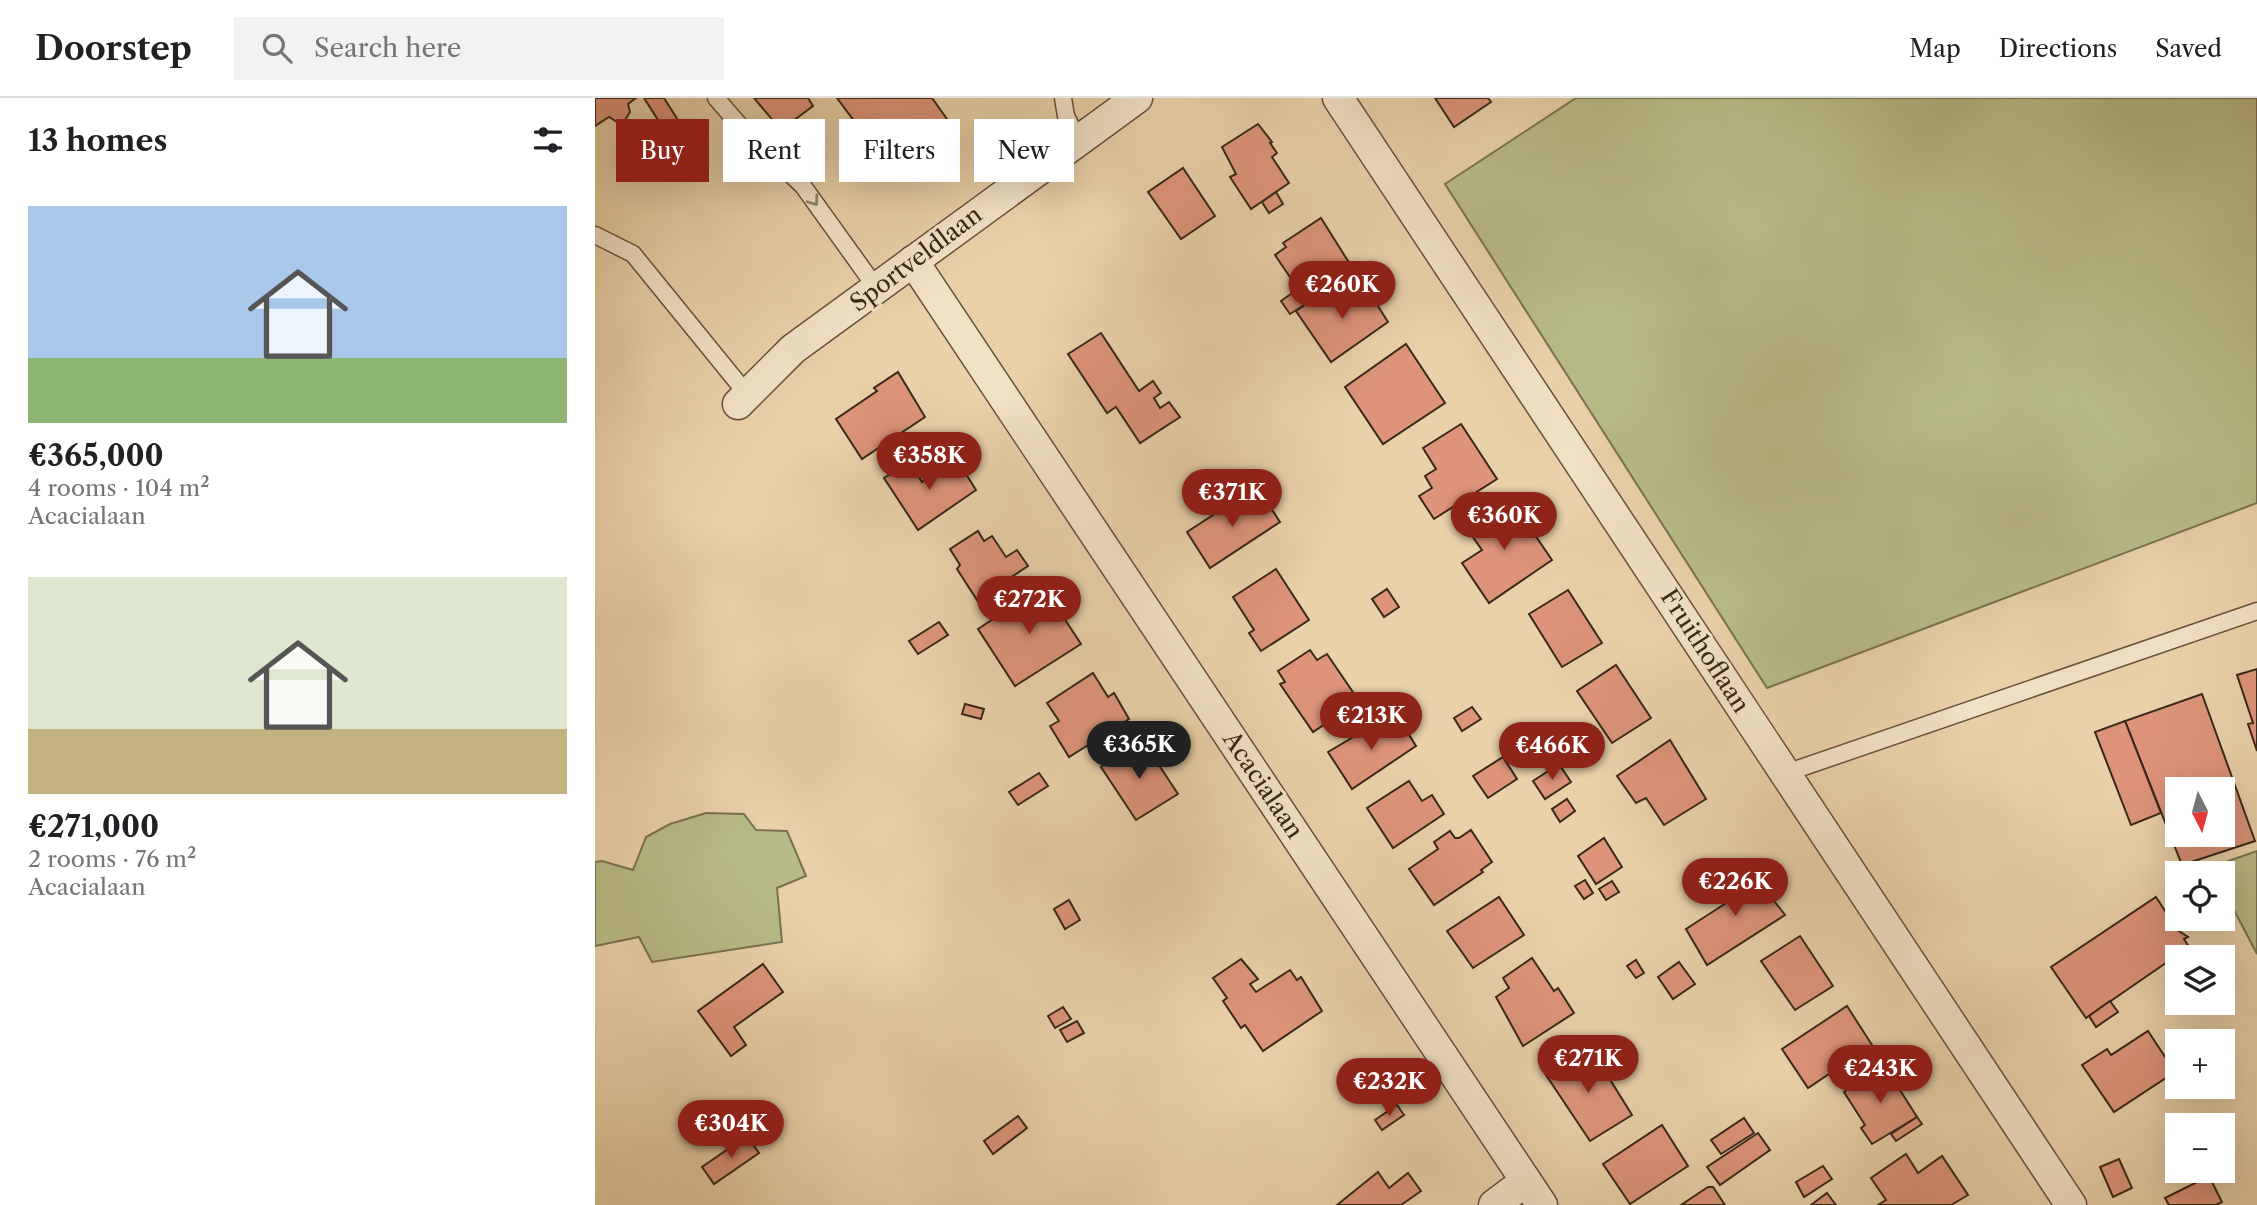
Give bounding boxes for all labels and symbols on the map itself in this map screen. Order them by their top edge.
one-way arrow [805,193,818,206]
street label: Sportveldlaan [844,200,987,318]
pin: €260K [1293,262,1391,321]
pin: €358K [880,432,978,492]
pin: €371K [1183,470,1281,529]
pin: €360K [1455,492,1553,552]
pin: €272K [980,576,1078,636]
street label: Fruithoflaan [1655,584,1756,718]
pin: €213K [1322,692,1420,752]
pin: €365K [1090,722,1188,781]
pin: €466K [1503,722,1601,782]
street label: Acacialaan [1217,725,1310,844]
north arrow [2165,777,2235,847]
pin: €226K [1686,858,1784,918]
pin: €271K [1539,1035,1637,1095]
pin: €243K [1831,1046,1929,1105]
pin: €232K [1340,1058,1438,1118]
pin: €304K [682,1100,780,1160]

